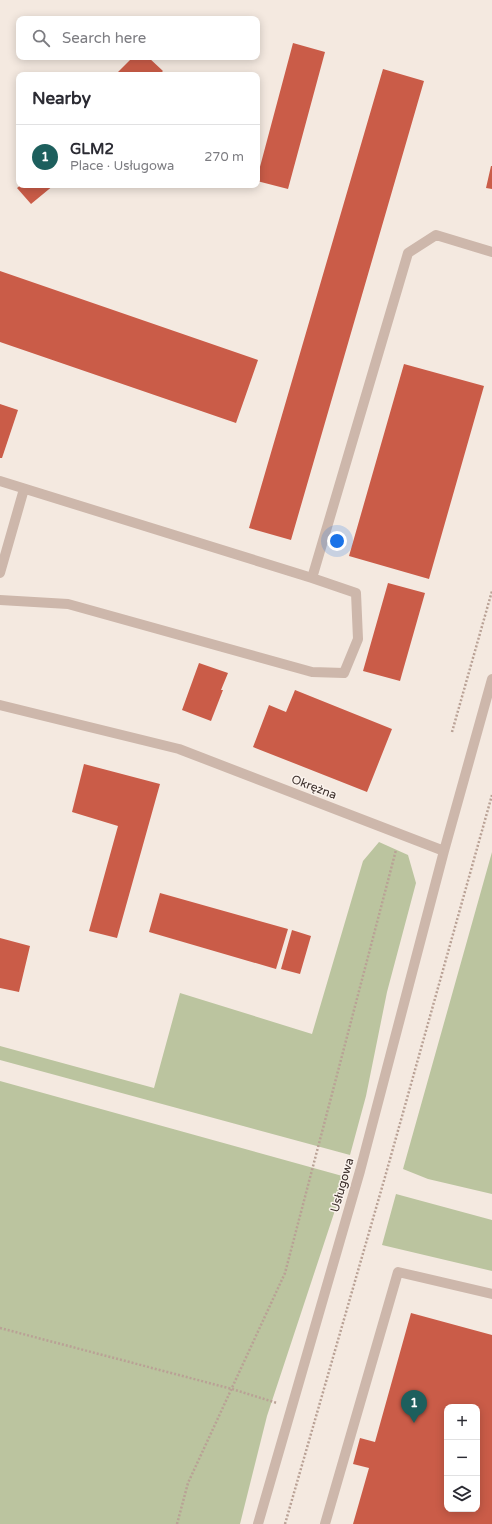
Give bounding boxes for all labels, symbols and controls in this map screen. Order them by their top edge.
search box [16,16,260,60]
icon: search [30,27,52,49]
text: Search here [62,29,146,47]
text: Nearby [32,88,91,109]
text: GLM2 [70,140,114,158]
text: 1 [41,149,49,165]
text: 270 m [204,149,244,165]
text: Place · Usługowa [70,158,174,174]
your location [327,531,347,551]
street label: Okrężna [289,772,339,802]
street label: Usługowa [328,1156,356,1214]
pin: 1 [401,1390,427,1423]
map controls [444,1404,480,1512]
button: + [444,1404,480,1440]
button: − [444,1440,480,1476]
button: layers [444,1476,480,1512]

